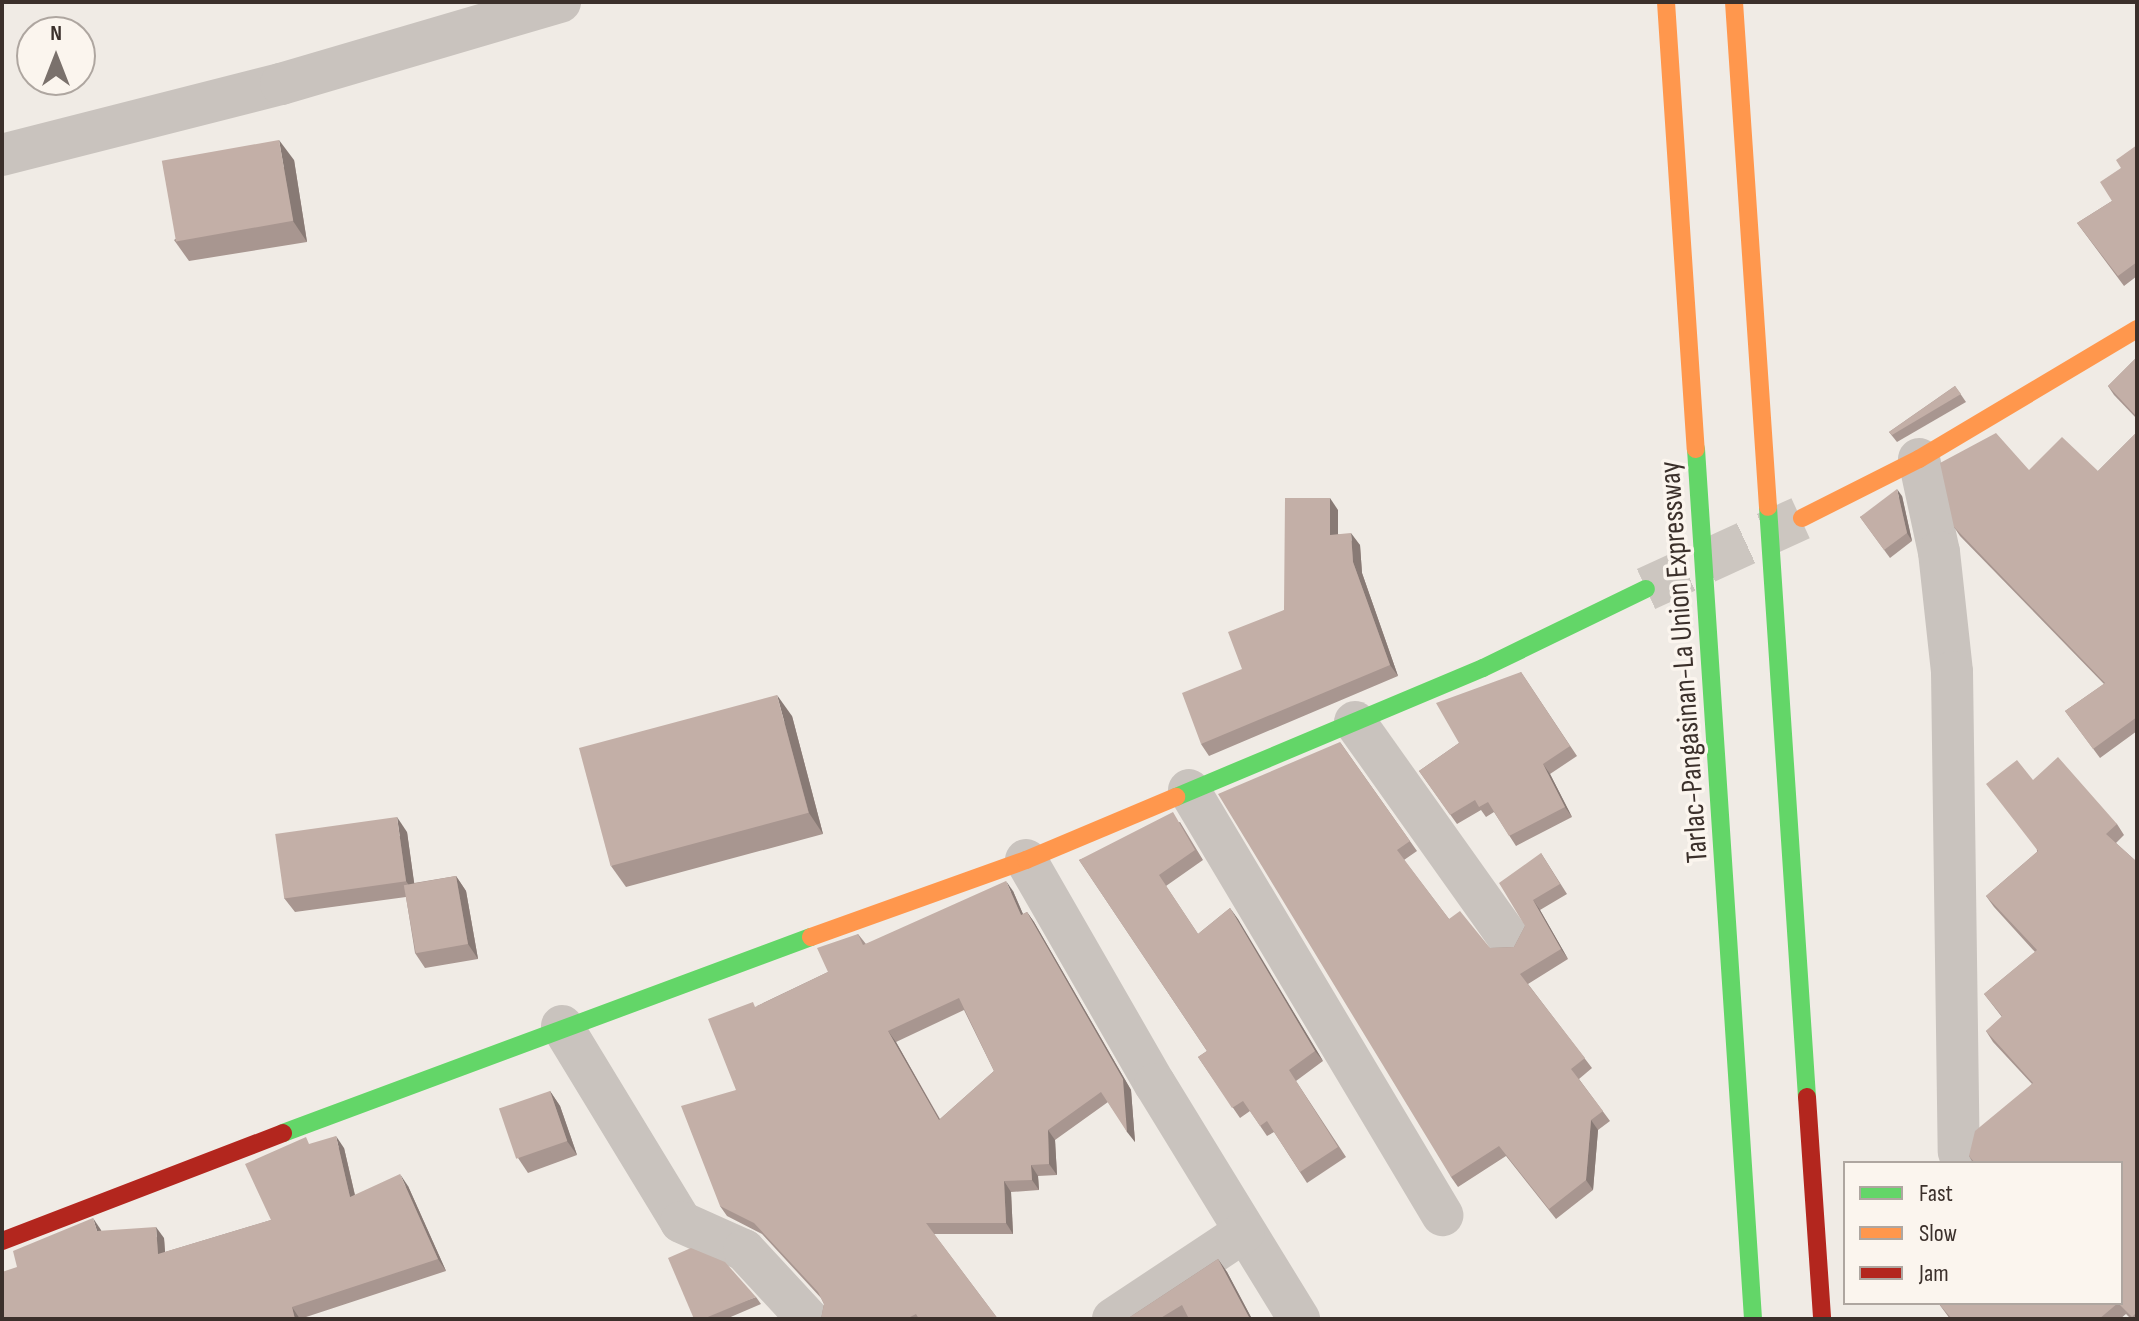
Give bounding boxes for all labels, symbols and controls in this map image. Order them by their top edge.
north arrow [16,16,96,96]
text: N [50,20,62,47]
street label: Tarlac-Pangasinan-La Union Expressway [1652,460,1716,864]
legend [1843,1161,2123,1305]
text: Fast [1919,1179,1953,1208]
text: Slow [1919,1219,1957,1248]
text: Jam [1919,1259,1949,1288]

